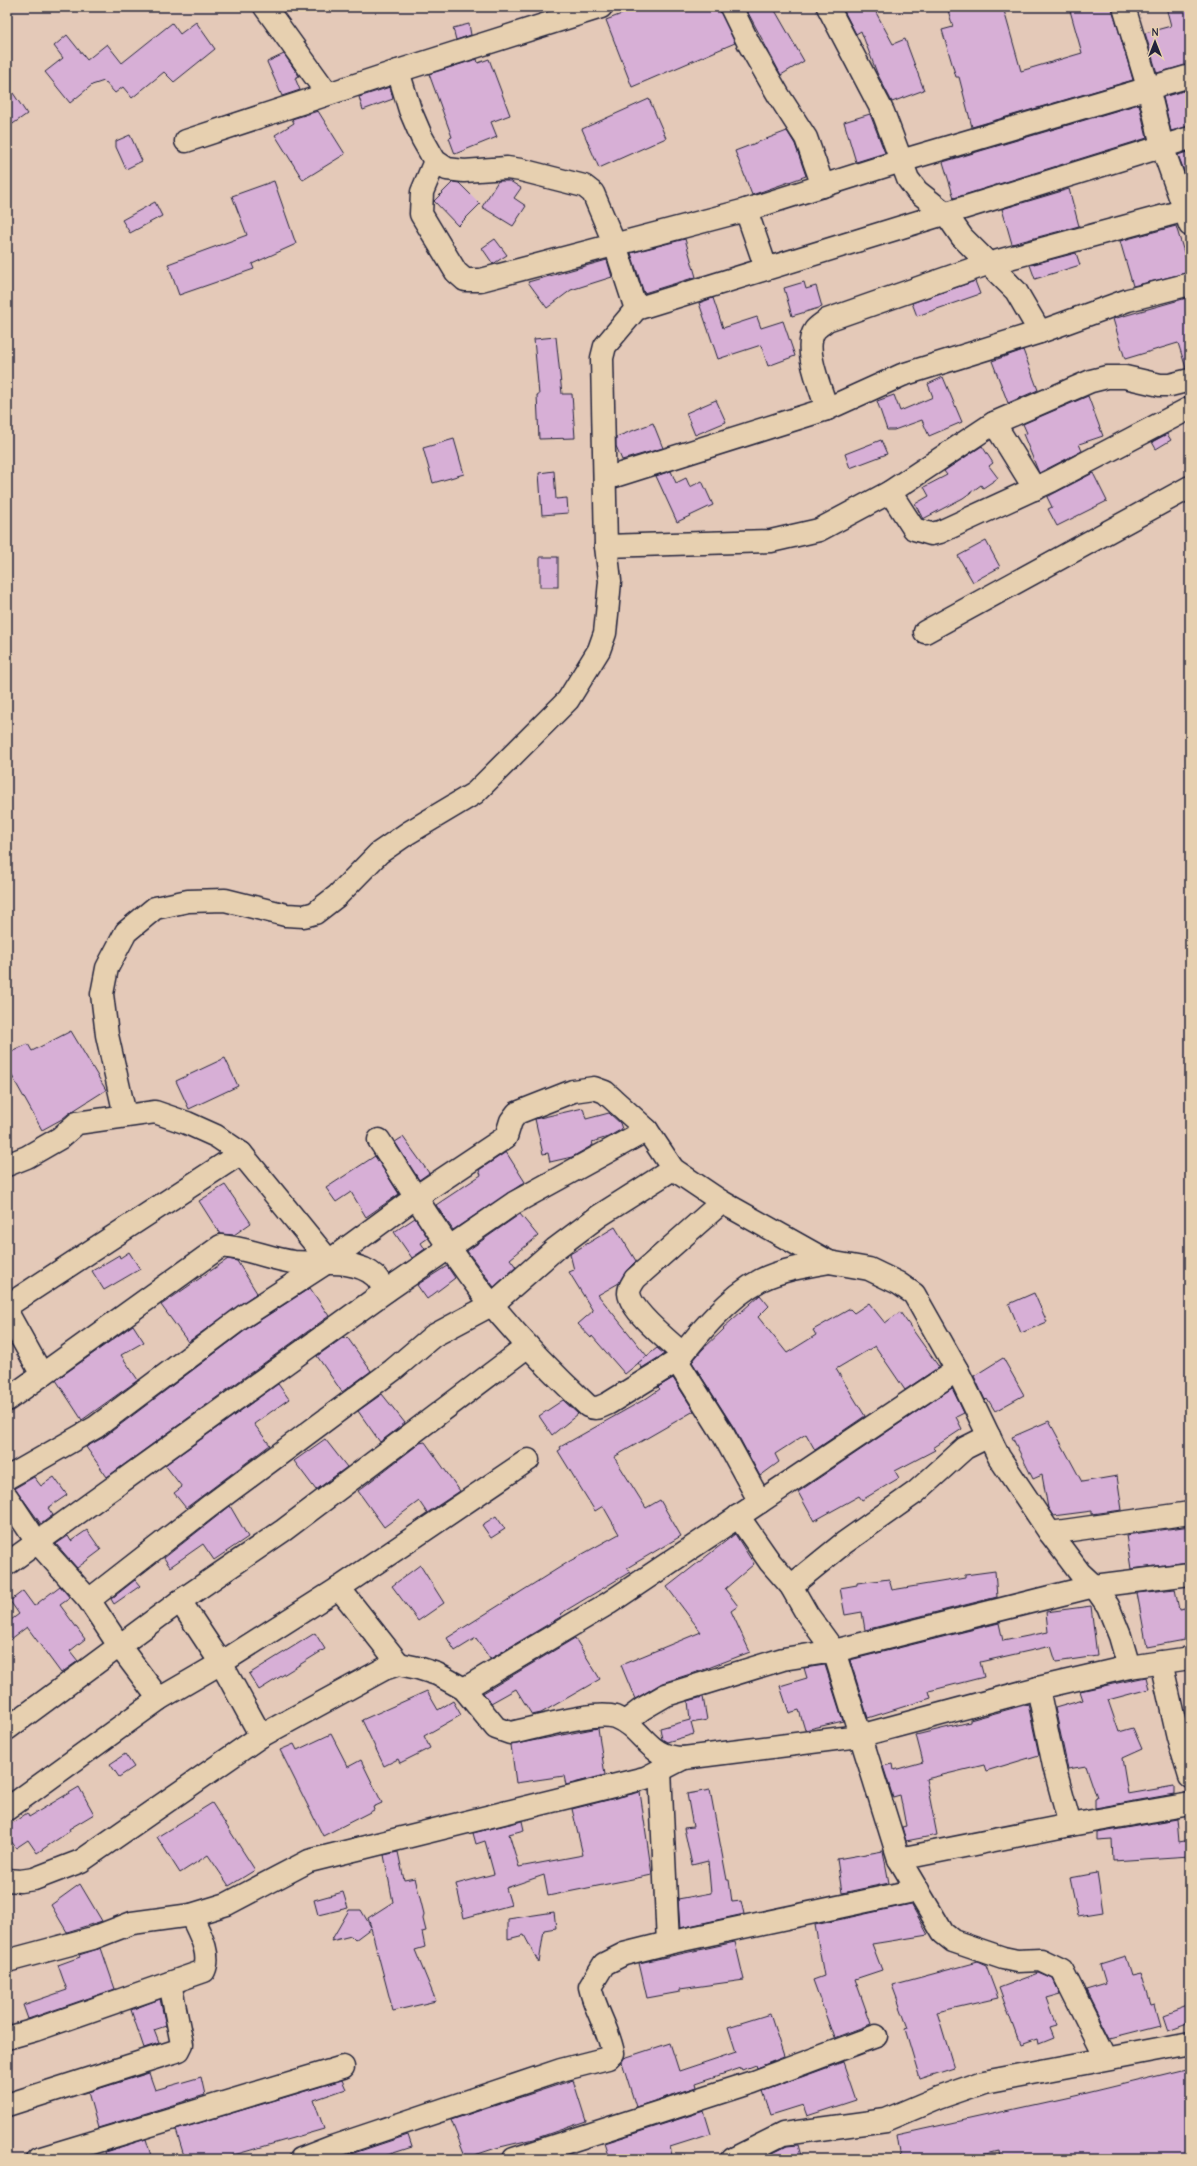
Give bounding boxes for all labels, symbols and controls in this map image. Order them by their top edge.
north arrow [1135,22,1175,62]
text: N [1151,26,1159,39]

